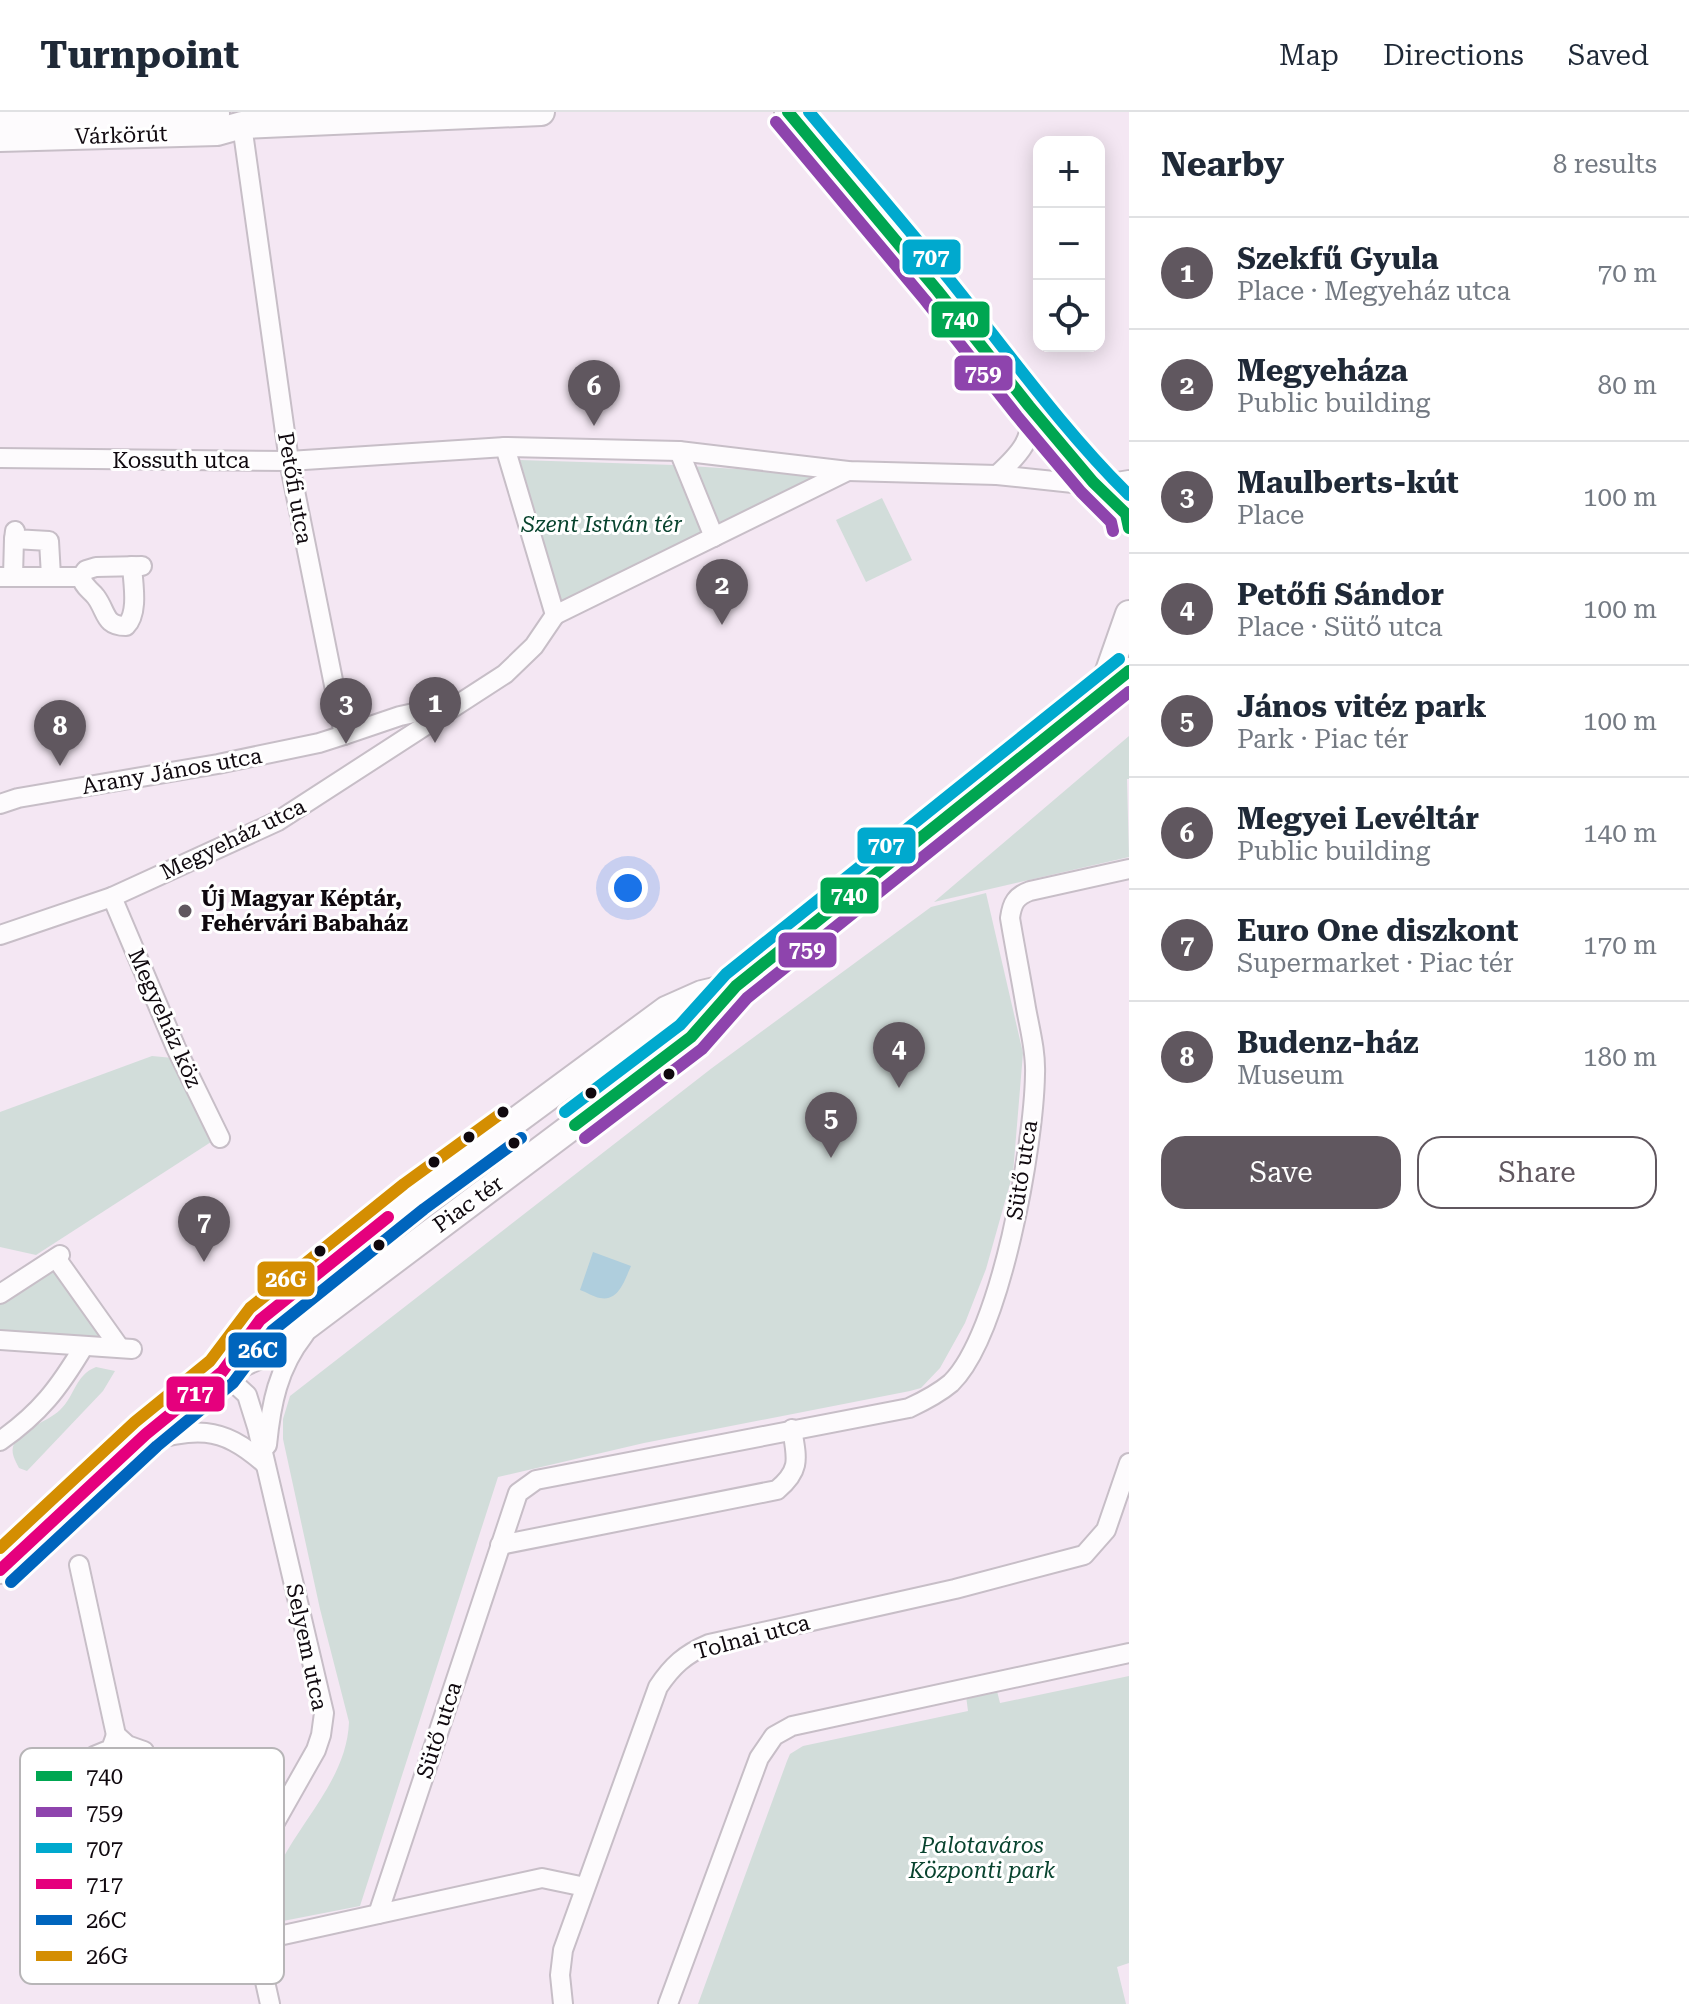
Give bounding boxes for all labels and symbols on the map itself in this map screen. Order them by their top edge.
street label: Várkörút [74,121,168,149]
line badge: 707 [901,238,962,276]
text: 707 [913,245,949,270]
line badge: 740 [930,300,991,339]
text: 740 [942,307,978,332]
line badge: 759 [953,354,1014,392]
pin: 6 [568,360,620,426]
text: 759 [965,361,1001,386]
street label: Petőfi utca [273,430,317,546]
street label: Kossuth utca [112,448,250,473]
park label: Szent István tér [521,512,682,537]
pin: 2 [696,559,748,625]
pin: 1 [409,677,461,743]
pin: 3 [320,678,372,744]
pin: 8 [34,700,86,766]
street label: Arany János utca [80,743,264,799]
street label: Megyeház utca [157,793,309,885]
line badge: 707 [856,826,917,865]
text: 707 [868,833,904,858]
your location [608,868,648,908]
line badge: 740 [819,876,880,915]
text: 740 [831,883,867,908]
place label: Új Magyar Képtár, Fehérvári Babaház [201,884,408,936]
marker: Új Magyar Képtár, Fehérvári Babaház [176,902,194,920]
line badge: 759 [777,931,838,969]
text: 759 [789,937,825,962]
street label: Megyeház köz [123,945,207,1091]
pin: 4 [873,1022,925,1088]
unlabelled marker [661,1066,677,1082]
unlabelled marker [583,1085,599,1101]
pin: 5 [805,1092,857,1158]
unlabelled marker [495,1104,511,1120]
street label: Sütő utca [1002,1118,1042,1222]
unlabelled marker [461,1129,477,1145]
unlabelled marker [506,1135,522,1151]
unlabelled marker [426,1154,442,1170]
street label: Piac tér [428,1170,508,1238]
pin: 7 [178,1196,230,1262]
unlabelled marker [371,1237,387,1253]
unlabelled marker [312,1243,328,1259]
line badge: 26G [256,1260,316,1298]
text: 26G [265,1267,307,1292]
line badge: 26C [227,1331,288,1369]
text: 26C [238,1338,278,1363]
line badge: 717 [165,1375,226,1413]
text: 717 [177,1381,213,1406]
street label: Selyem utca [281,1581,333,1713]
street label: Tolnai utca [692,1610,812,1664]
street label: Sütő utca [412,1678,466,1782]
legend [20,1748,284,1984]
text: 740 [86,1764,123,1789]
text: 759 [86,1800,123,1825]
park label: Palotaváros Központi park [908,1833,1055,1883]
text: 707 [86,1836,123,1861]
text: 717 [86,1872,123,1897]
text: 26C [86,1908,126,1933]
text: 26G [86,1944,128,1969]

